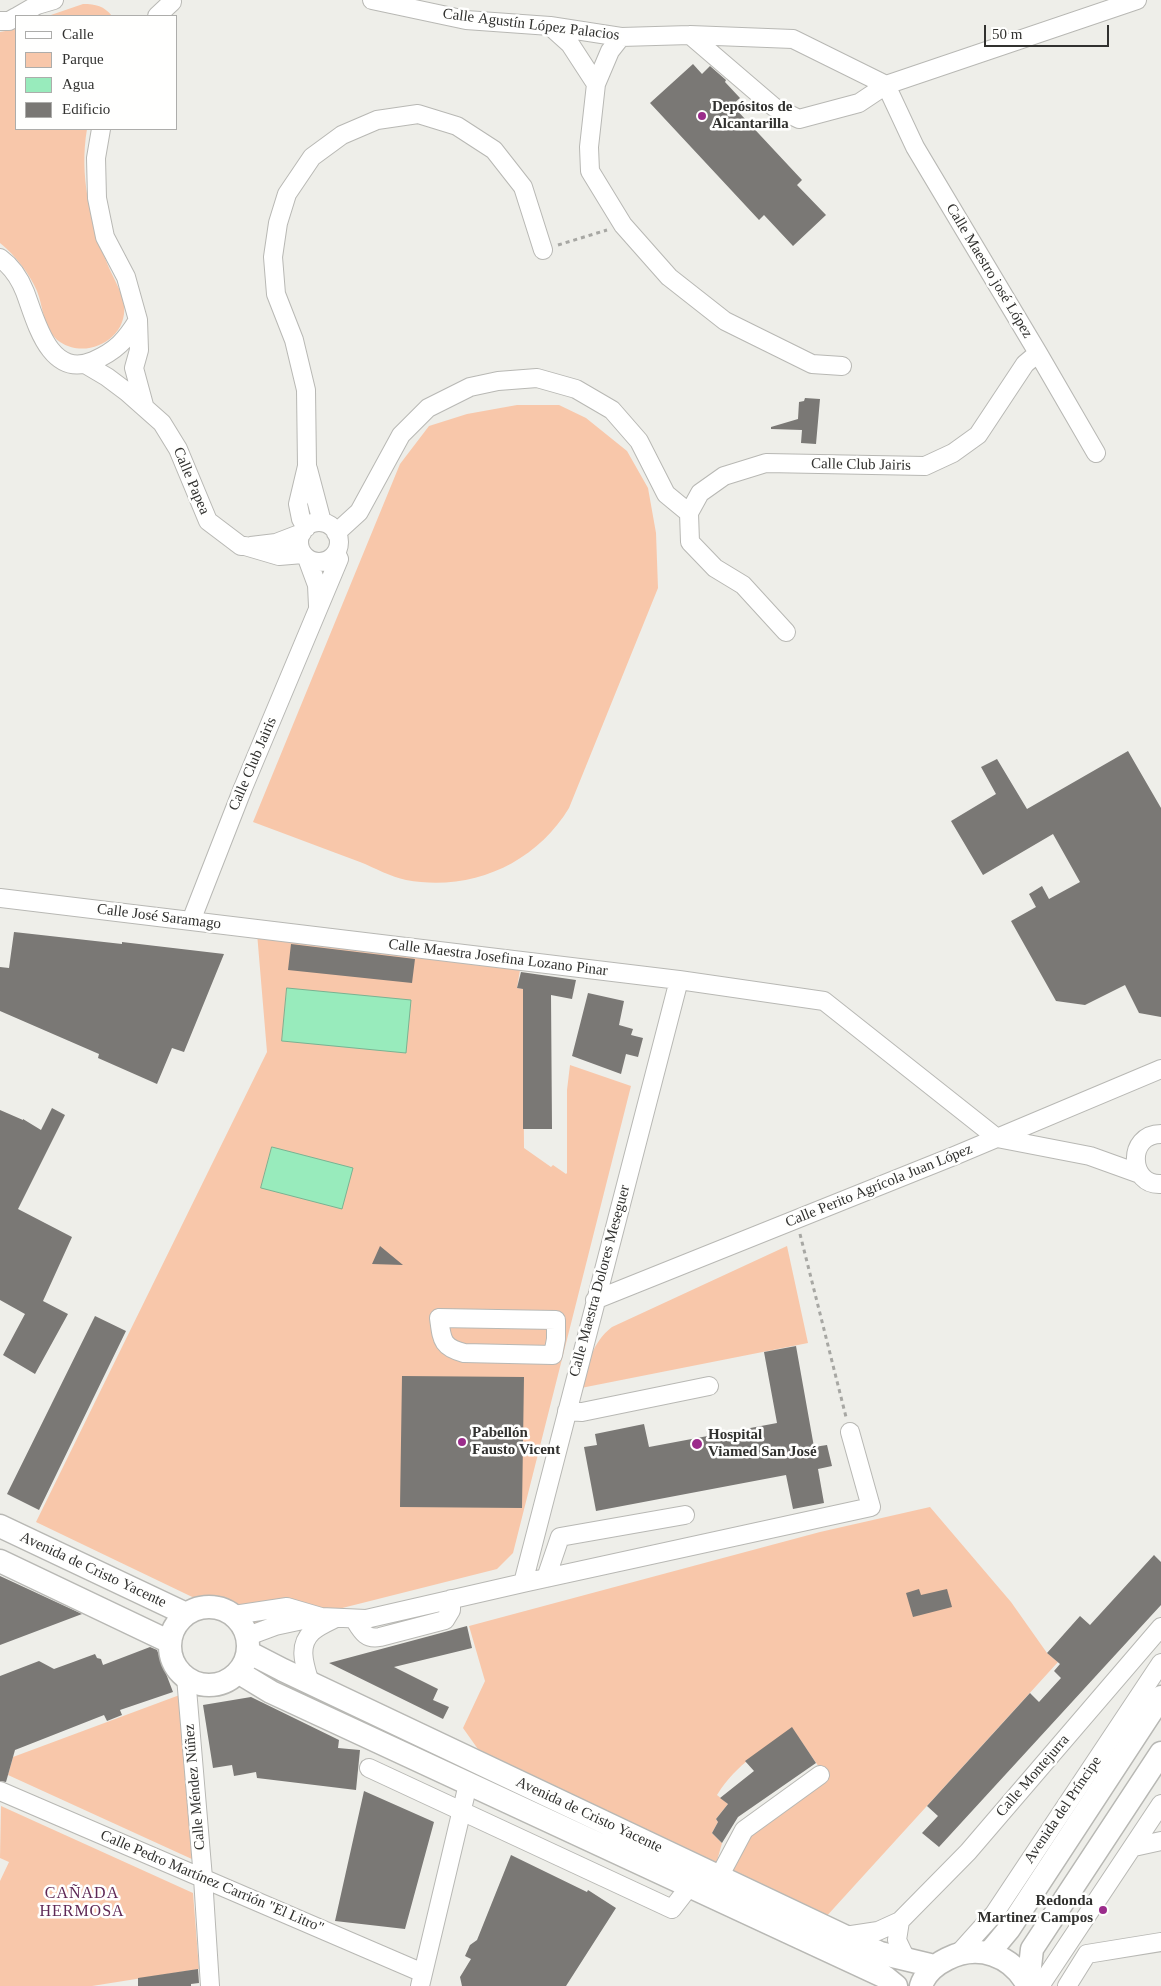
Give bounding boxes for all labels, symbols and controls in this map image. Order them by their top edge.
street label: Calle Agustín López Palacios [442,5,620,45]
legend [15,15,178,130]
scale bar [986,15,1111,47]
text: Calle [62,26,94,42]
text: 50 m [992,26,1022,42]
text: Parque [62,51,104,67]
text: Agua [62,76,95,92]
place label: Depósitos de Alcantarilla [712,98,792,133]
text: Edificio [62,101,110,117]
marker: Depósitos de Alcantarilla [696,110,708,122]
street label: Calle Maestro josé López [942,200,1036,342]
street label: Calle Papea [169,445,213,517]
street label: Calle Club Jairis [811,455,911,475]
street label: Calle Club Jairis [225,714,281,814]
street label: Calle José Saramago [96,900,222,934]
street label: Calle Maestra Josefina Lozano Pinar [387,936,609,980]
street label: Calle Perito Agrícola Juan López [783,1140,975,1232]
street label: Calle Maestra Dolores Meseguer [566,1183,634,1379]
place label: Pabellón Fausto Vicent [472,1424,560,1459]
place label: Hospital Viamed San José [708,1426,817,1461]
marker: Pabellón Fausto Vicent [456,1436,468,1448]
marker: Hospital Viamed San José [690,1437,704,1451]
street label: Avenida de Cristo Yacente [17,1528,169,1612]
street label: Calle Méndez Núñez [181,1723,209,1851]
street label: Calle Montejurra [992,1731,1074,1821]
street label: Avenida del Príncipe [1020,1753,1106,1867]
street label: Avenida de Cristo Yacente [513,1773,665,1857]
street label: Calle Pedro Martínez Carrión "El Litro" [98,1827,326,1937]
district label: CAÑADA HERMOSA [39,1884,125,1922]
place label: Redonda Martinez Campos [978,1892,1093,1927]
marker: Redonda Martinez Campos [1097,1904,1109,1916]

